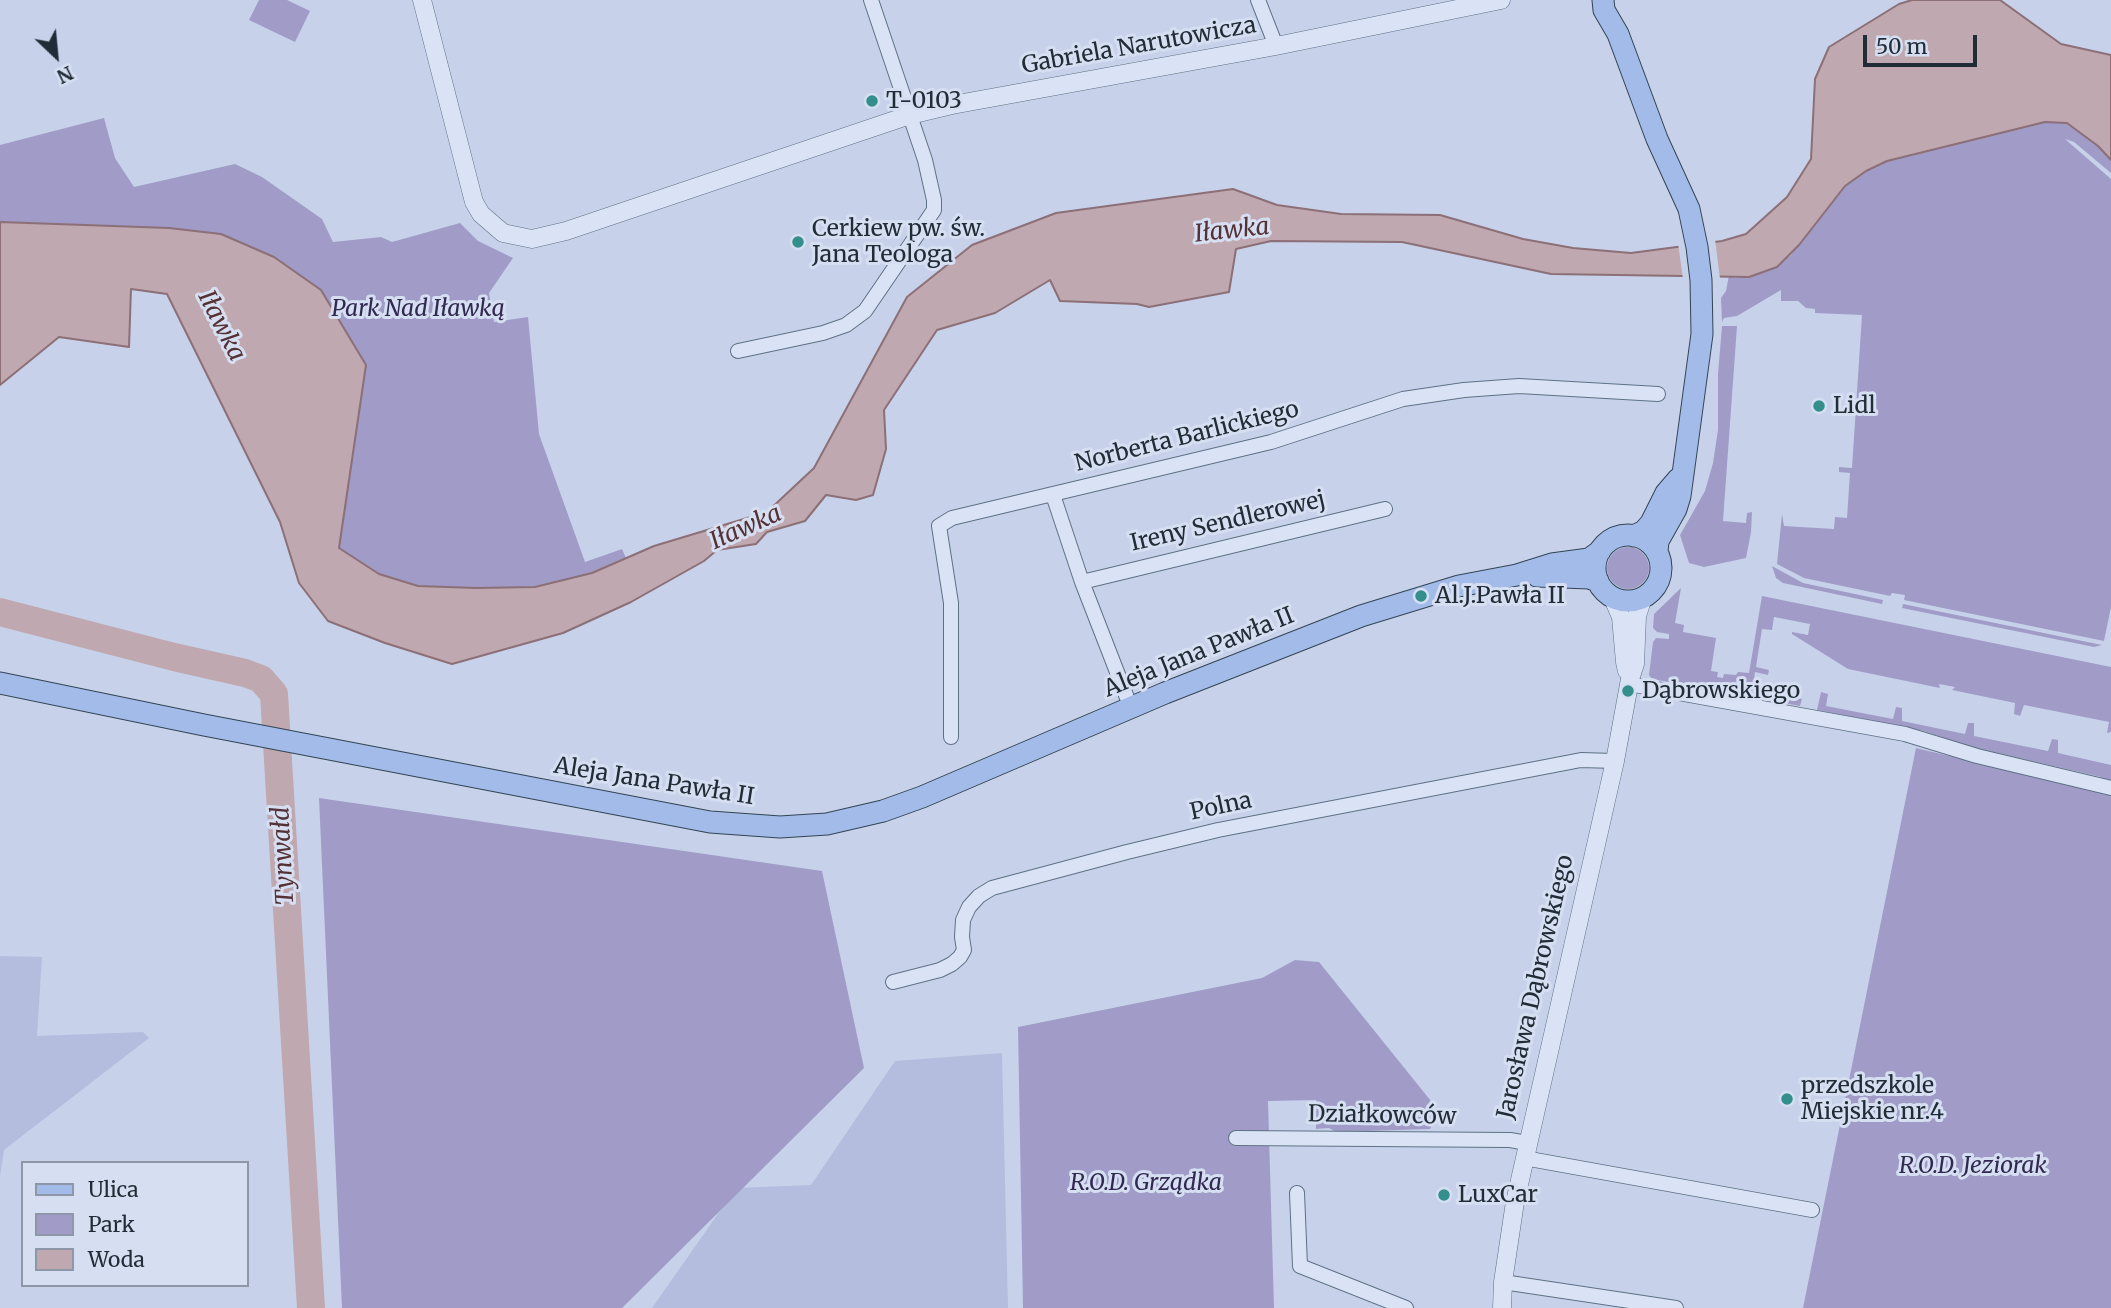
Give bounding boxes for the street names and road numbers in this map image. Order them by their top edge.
street label: Gabriela Narutowicza [1020,12,1258,80]
street label: Norberta Barlickiego [1072,396,1302,478]
street label: Ireny Sendlerowej [1128,486,1328,558]
street label: Aleja Jana Pawła II [1100,602,1298,704]
street label: Aleja Jana Pawła II [552,753,756,811]
street label: Polna [1188,787,1254,827]
street label: Jarosława Dąbrowskiego [1492,852,1580,1122]
street label: Działkowców [1308,1101,1456,1131]

